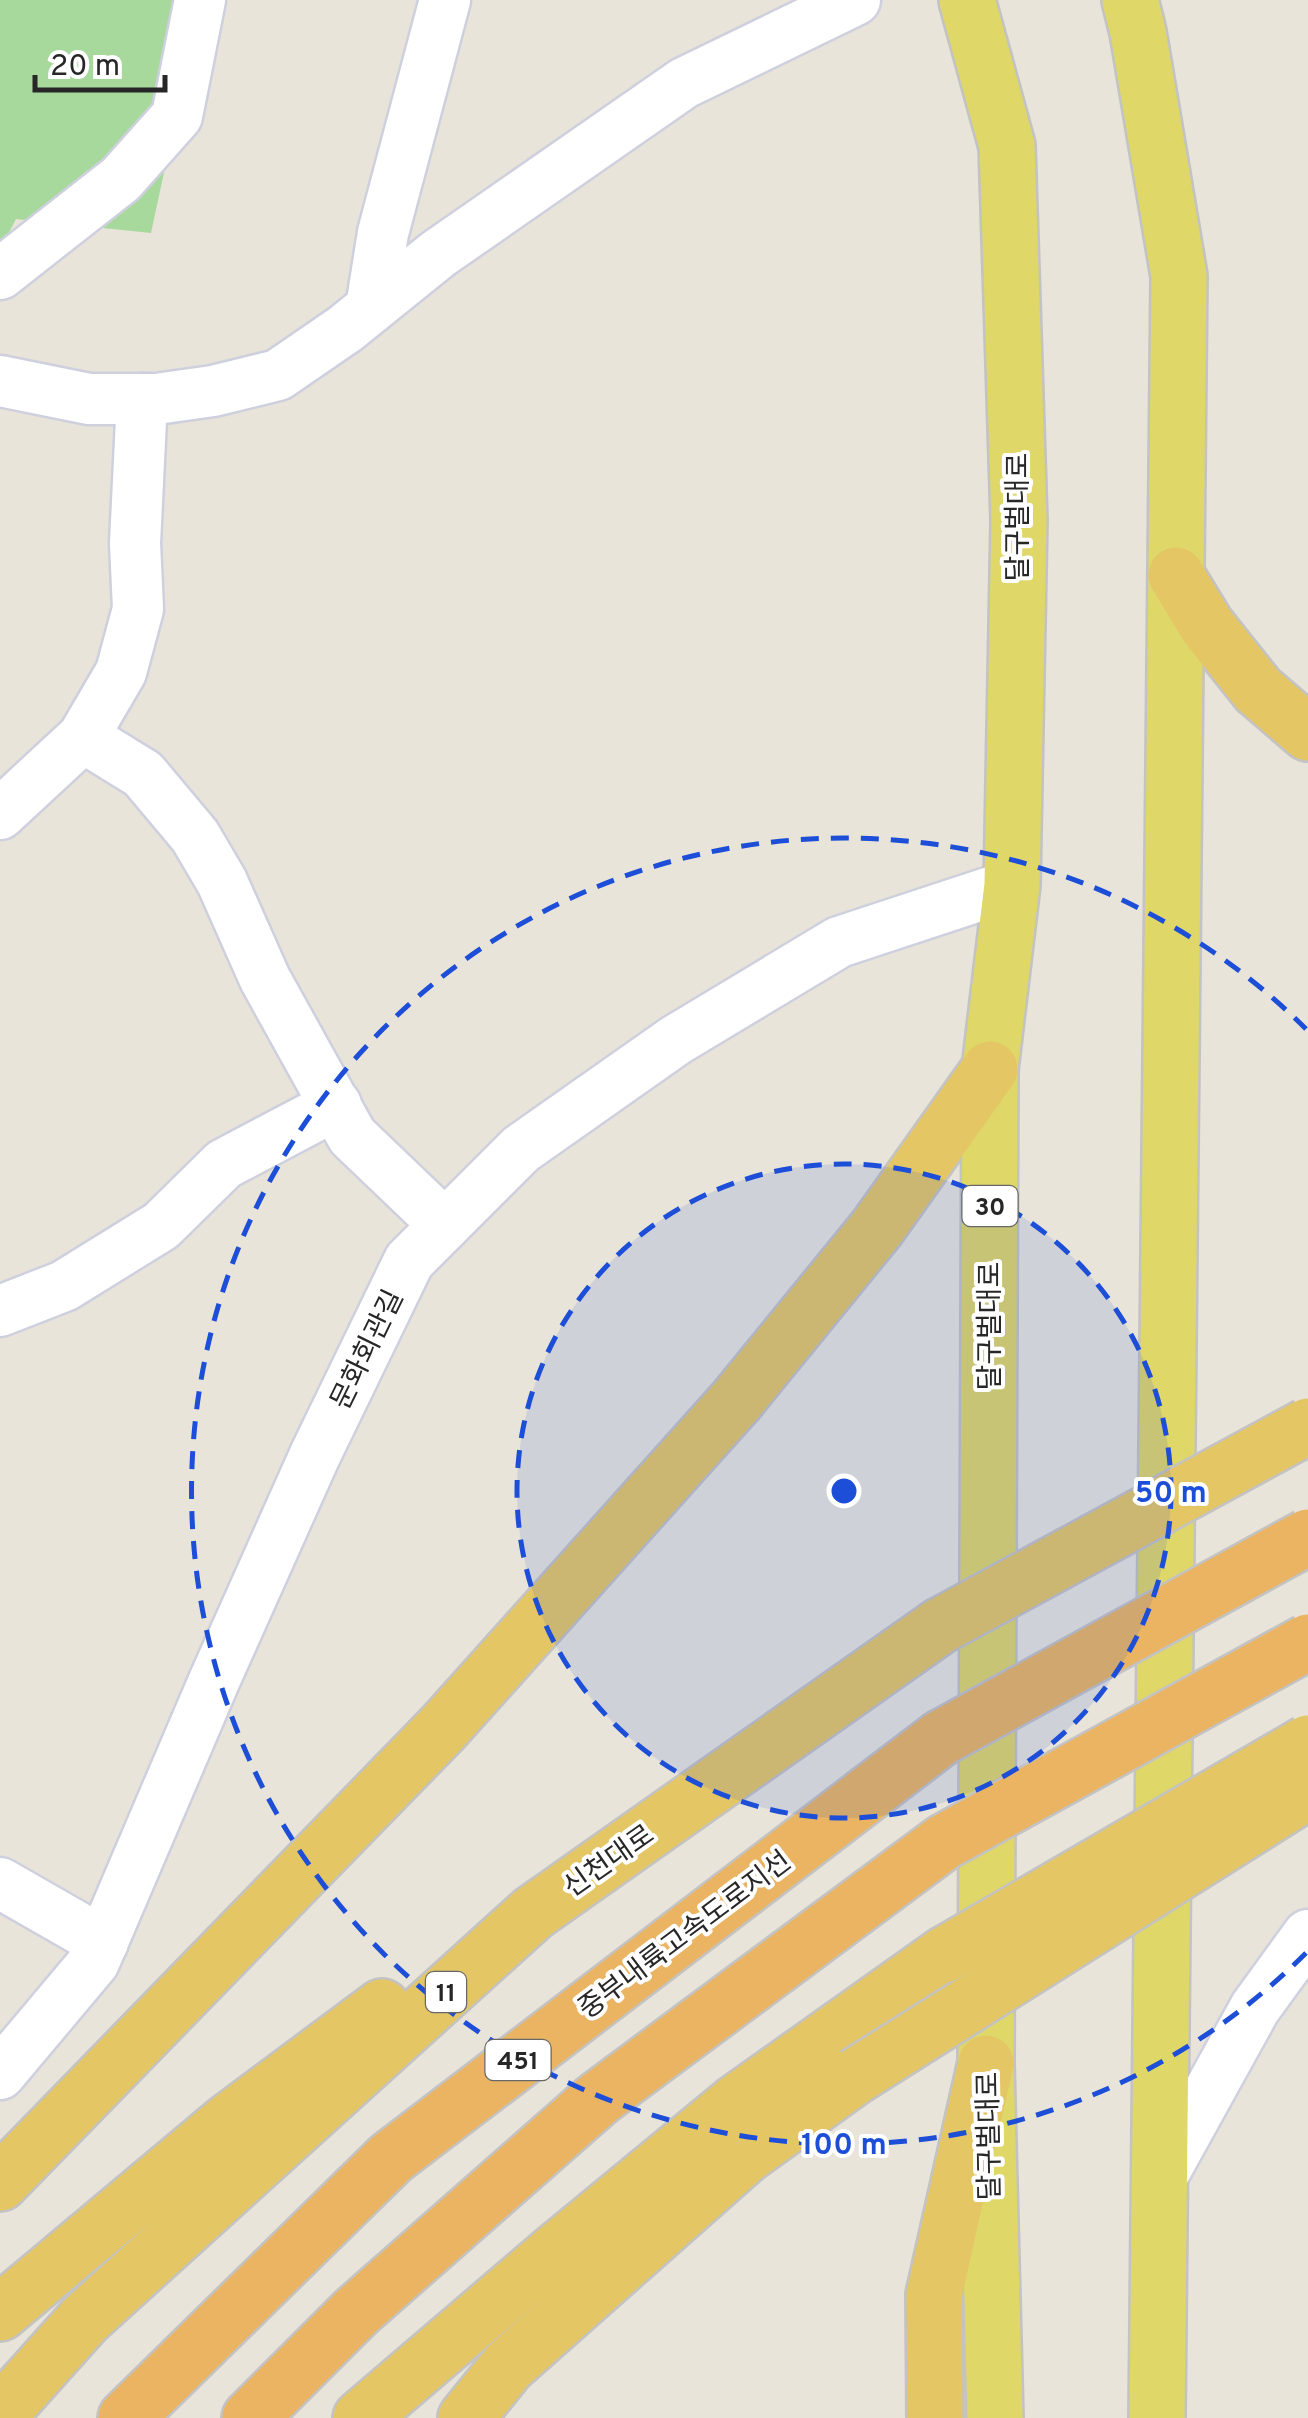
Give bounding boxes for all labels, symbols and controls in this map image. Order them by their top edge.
scale bar [35,30,165,92]
text: 20 m [50,49,120,86]
street label: 달구벌대로 [1002,453,1038,581]
road number: 30 [962,1186,1018,1226]
street label: 달구벌대로 [974,1262,1010,1390]
street label: 문화회관길 [324,1285,413,1416]
centre of rings [826,1473,862,1509]
text: 50 m [1135,1476,1207,1513]
street label: 신천대로 [557,1818,662,1907]
street label: 중부내륙고속도로지선 [572,1845,800,2028]
road number: 11 [426,1972,466,2012]
road number: 451 [486,2040,550,2080]
street label: 달구벌대로 [972,2071,1010,2201]
text: 100 m [801,2128,887,2165]

